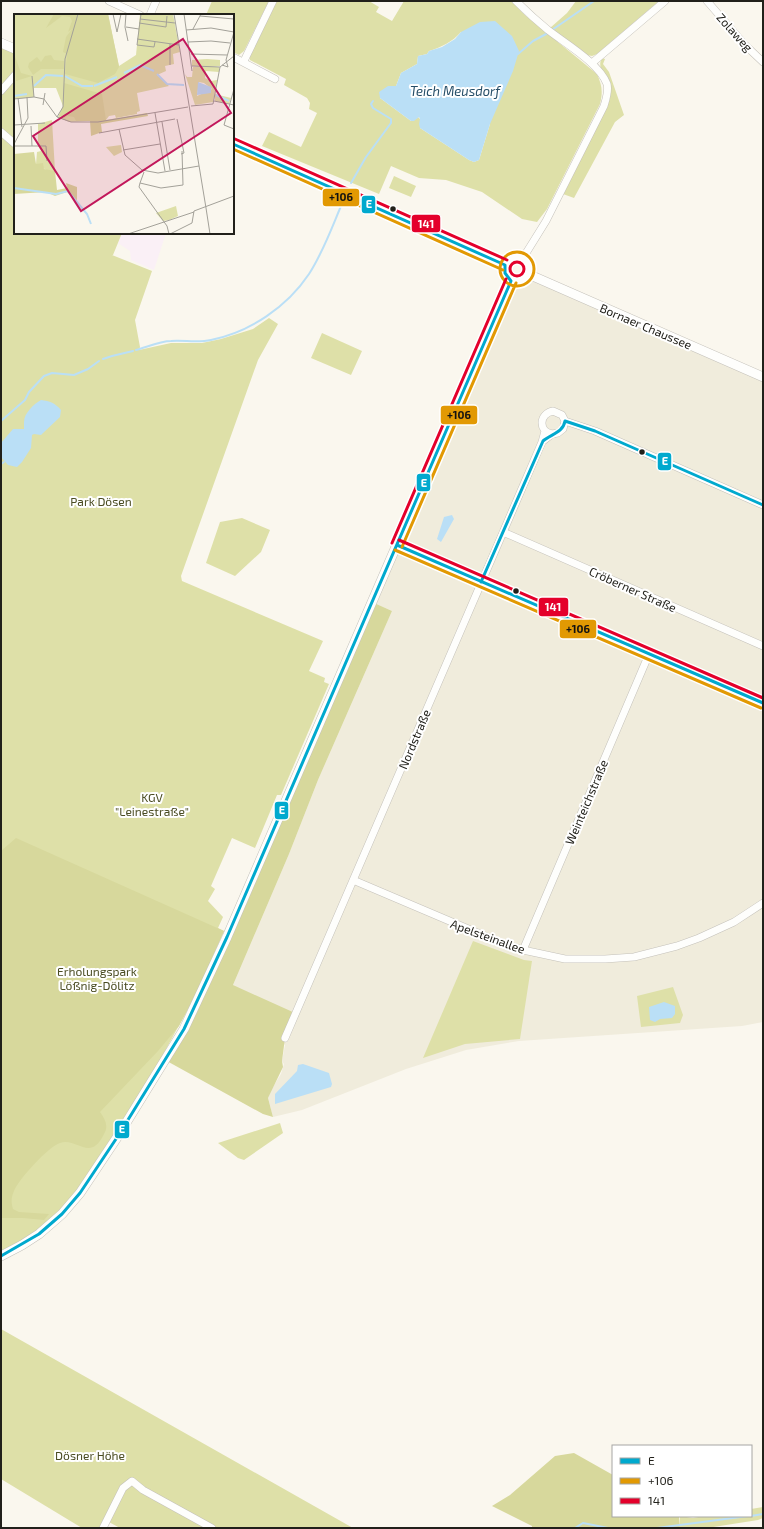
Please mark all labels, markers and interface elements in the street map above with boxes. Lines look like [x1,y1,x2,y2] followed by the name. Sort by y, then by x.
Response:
[714,10,756,54] street label: Zolaweg
[14,14,234,234] inset map
[410,83,501,99] water label: Teich Meusdorf
[322,188,360,207] line badge: +106
[329,190,354,203] text: +106
[361,195,376,214] line badge: E
[366,197,372,210] text: E
[388,204,398,214] unlabelled marker
[411,214,441,233] line badge: 141
[418,217,434,230] text: 141
[598,300,694,352] street label: Bornaer Chaussee
[440,405,478,425] line badge: +106
[447,408,472,421] text: +106
[637,447,647,457] unlabelled marker
[657,452,672,471] line badge: E
[662,454,668,467] text: E
[416,473,431,492] line badge: E
[421,476,427,489] text: E
[70,494,132,508] park label: Park Dösen
[587,563,679,615] street label: Cröberner Straße
[511,586,521,596] unlabelled marker
[538,597,569,617] line badge: 141
[545,600,561,613] text: 141
[559,619,597,639] line badge: +106
[566,622,591,635] text: +106
[395,707,433,771] street label: Nordstraße
[562,757,610,847] street label: Weinteichstraße
[115,790,189,818] park label: KGV "Leinestraße"
[274,801,289,820] line badge: E
[279,803,285,816] text: E
[449,916,527,956] street label: Apelsteinallee
[57,964,137,992] park label: Erholungspark Lößnig-Dölitz
[114,1120,130,1139] line badge: E
[119,1122,125,1135] text: E
[612,1445,752,1517] legend
[55,1448,125,1462] park label: Dösner Höhe
[648,1453,655,1467] text: E
[648,1473,674,1487] text: +106
[648,1493,665,1507] text: 141

